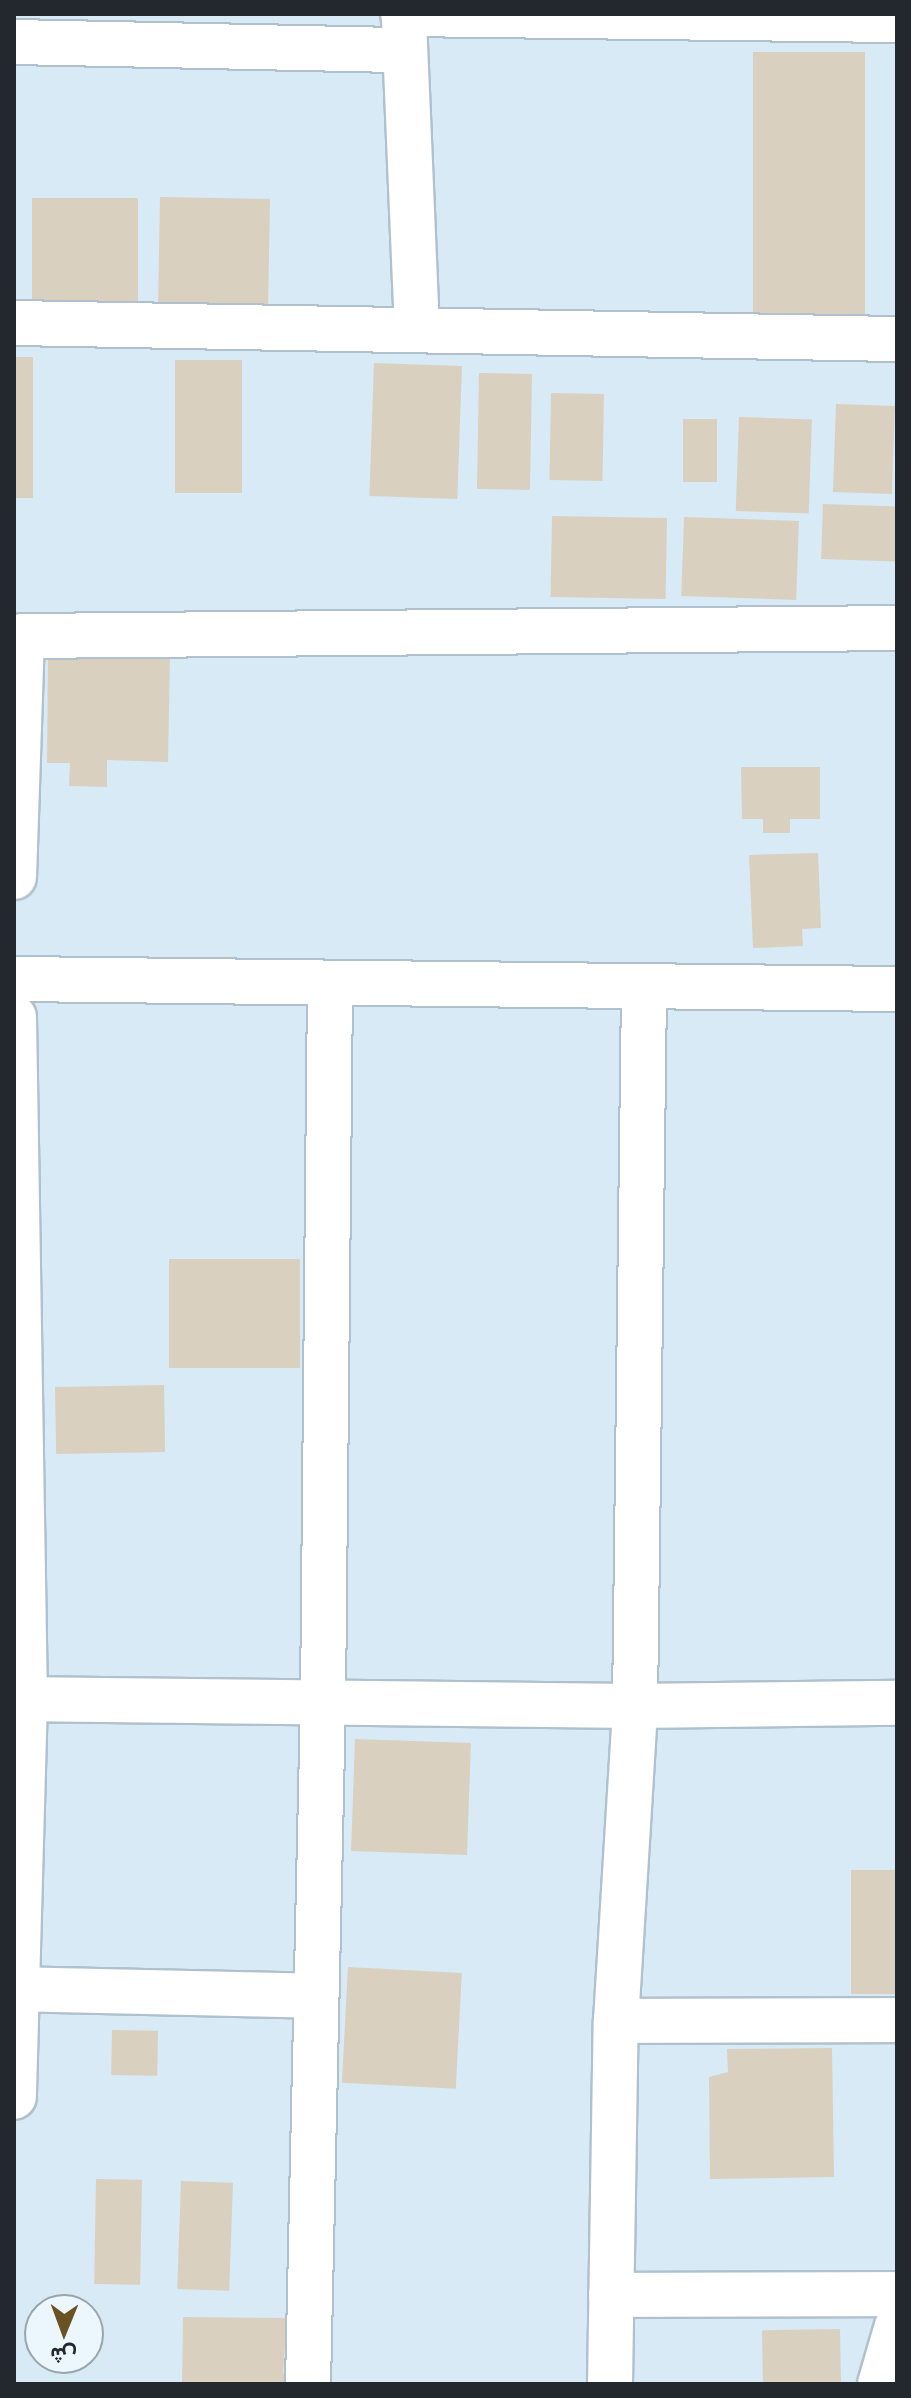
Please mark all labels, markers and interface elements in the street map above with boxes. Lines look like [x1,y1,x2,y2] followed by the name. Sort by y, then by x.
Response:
[24,2294,104,2374] north arrow
[50,2344,77,2369] text: ش

